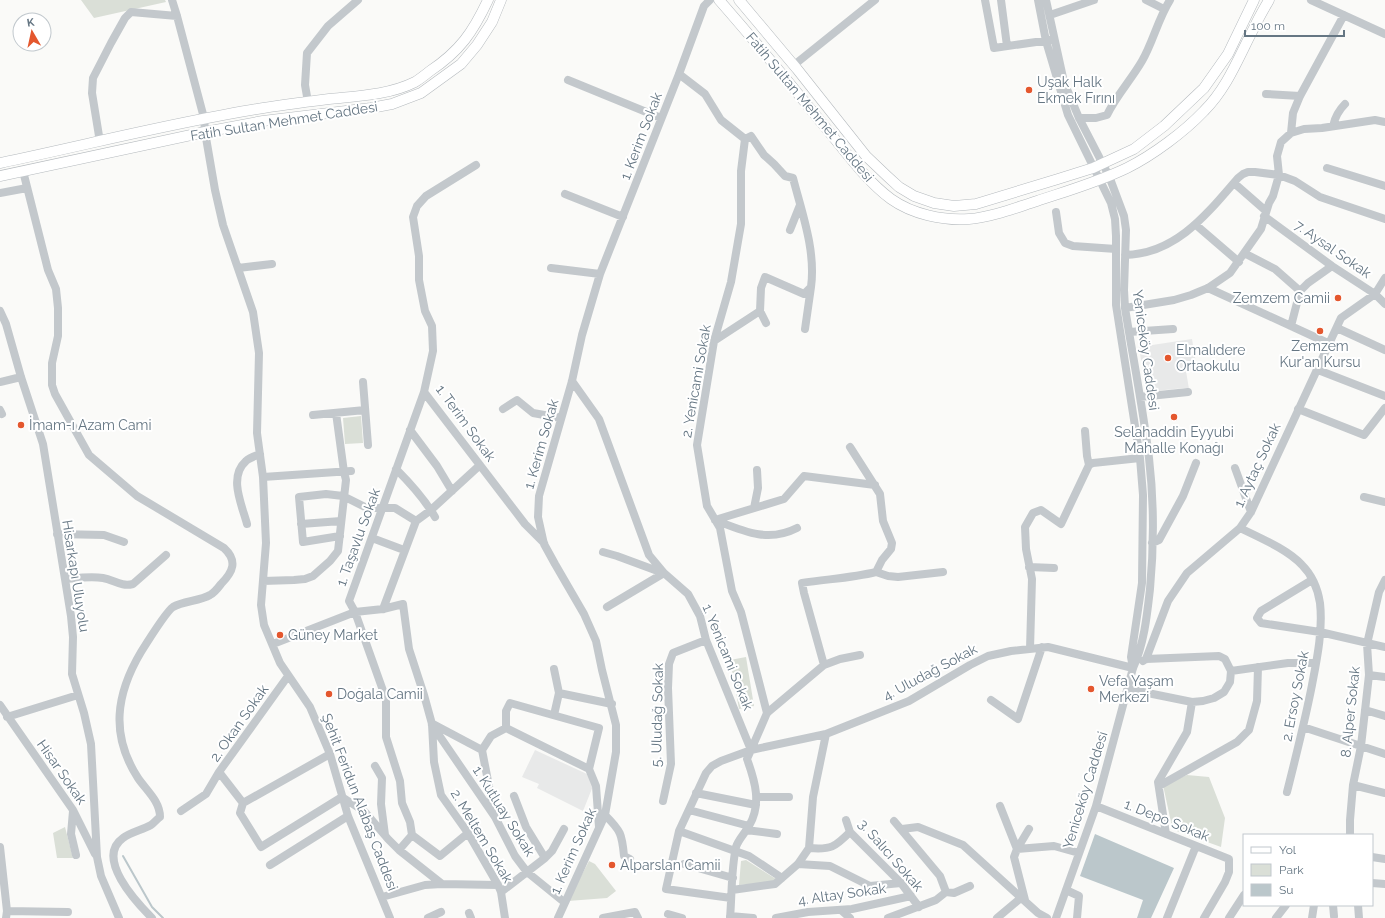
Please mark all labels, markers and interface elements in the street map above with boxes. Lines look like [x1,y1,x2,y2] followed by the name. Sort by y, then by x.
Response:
[12,12,52,52] north arrow
[1245,12,1344,38] scale bar
[26,16,36,30] text: K
[1251,19,1285,33] text: 100 m
[743,29,877,185] street label: Fatih Sultan Mehmet Caddesi
[1037,74,1115,106] place label: Uşak Halk Ekmek Fırını
[1024,85,1034,95] marker: Uşak Halk Ekmek Fırını
[617,89,665,182] street label: 1. Kerim Sokak
[189,98,379,144] street label: Fatih Sultan Mehmet Caddesi
[1292,217,1375,282] street label: 7. Aysal Sokak
[1130,289,1162,411] street label: Yeniceköy Caddesi
[1233,290,1330,306] place label: Zemzem Camii
[1333,293,1343,303] marker: Zemzem Camii
[678,323,714,439] street label: 2. Yenicami Sokak
[1315,326,1325,336] marker: Zemzem Kur'an Kursu
[1279,338,1361,370] place label: Zemzem Kur'an Kursu
[1176,342,1246,374] place label: Elmalıdere Ortaokulu
[1163,353,1173,363] marker: Elmalıdere Ortaokulu
[433,382,499,465] street label: 1. Terim Sokak
[521,397,562,491] street label: 1. Kerim Sokak
[1169,412,1179,422] marker: Selahaddin Eyyubi Mahalle Konağı
[29,415,152,433] place label: İmam-ı Azam Cami
[16,420,26,430] marker: İmam-ı Azam Cami
[1230,420,1284,510] street label: 1. Aytaç Sokak
[1114,424,1234,456] place label: Selahaddin Eyyubi Mahalle Konağı
[333,485,383,588] street label: 1. Taşavlu Sokak
[59,519,93,633] street label: Hisarkapı Uluyolu
[699,602,757,713] street label: 1. Yenicami Sokak
[288,627,378,643] place label: Güney Market
[275,630,285,640] marker: Güney Market
[880,640,980,704] street label: 4. Uludağ Sokak
[1278,649,1312,743] street label: 2. Ersoy Sokak
[648,662,666,767] street label: 5. Uludağ Sokak
[1337,665,1363,758] street label: 8. Alper Sokak
[1099,673,1174,705] place label: Vefa Yaşam Merkezi
[207,681,272,764] street label: 2. Okan Sokak
[1086,684,1096,694] marker: Vefa Yaşam Merkezi
[337,686,423,702] place label: Doğala Camii
[324,689,334,699] marker: Doğala Camii
[319,711,401,893] street label: Şehit Feridun Alabaş Caddesi
[1060,729,1110,851] street label: Yeniceköy Caddesi
[34,737,90,808] street label: Hisar Sokak
[470,763,539,860] street label: 1. Kutluay Sokak
[448,786,517,886] street label: 2. Meltem Sokak
[1122,796,1212,845] street label: 1. Depo Sokak
[547,805,599,897] street label: 1. Kerim Sokak
[855,816,927,895] street label: 3. Salıcı Sokak
[1243,834,1373,906] legend
[1279,843,1297,857] text: Yol
[620,857,721,873] place label: Alparslan Camii
[607,860,617,870] marker: Alparslan Camii
[1279,863,1304,877] text: Park
[797,880,888,908] street label: 4. Altay Sokak
[1279,883,1293,897] text: Su

